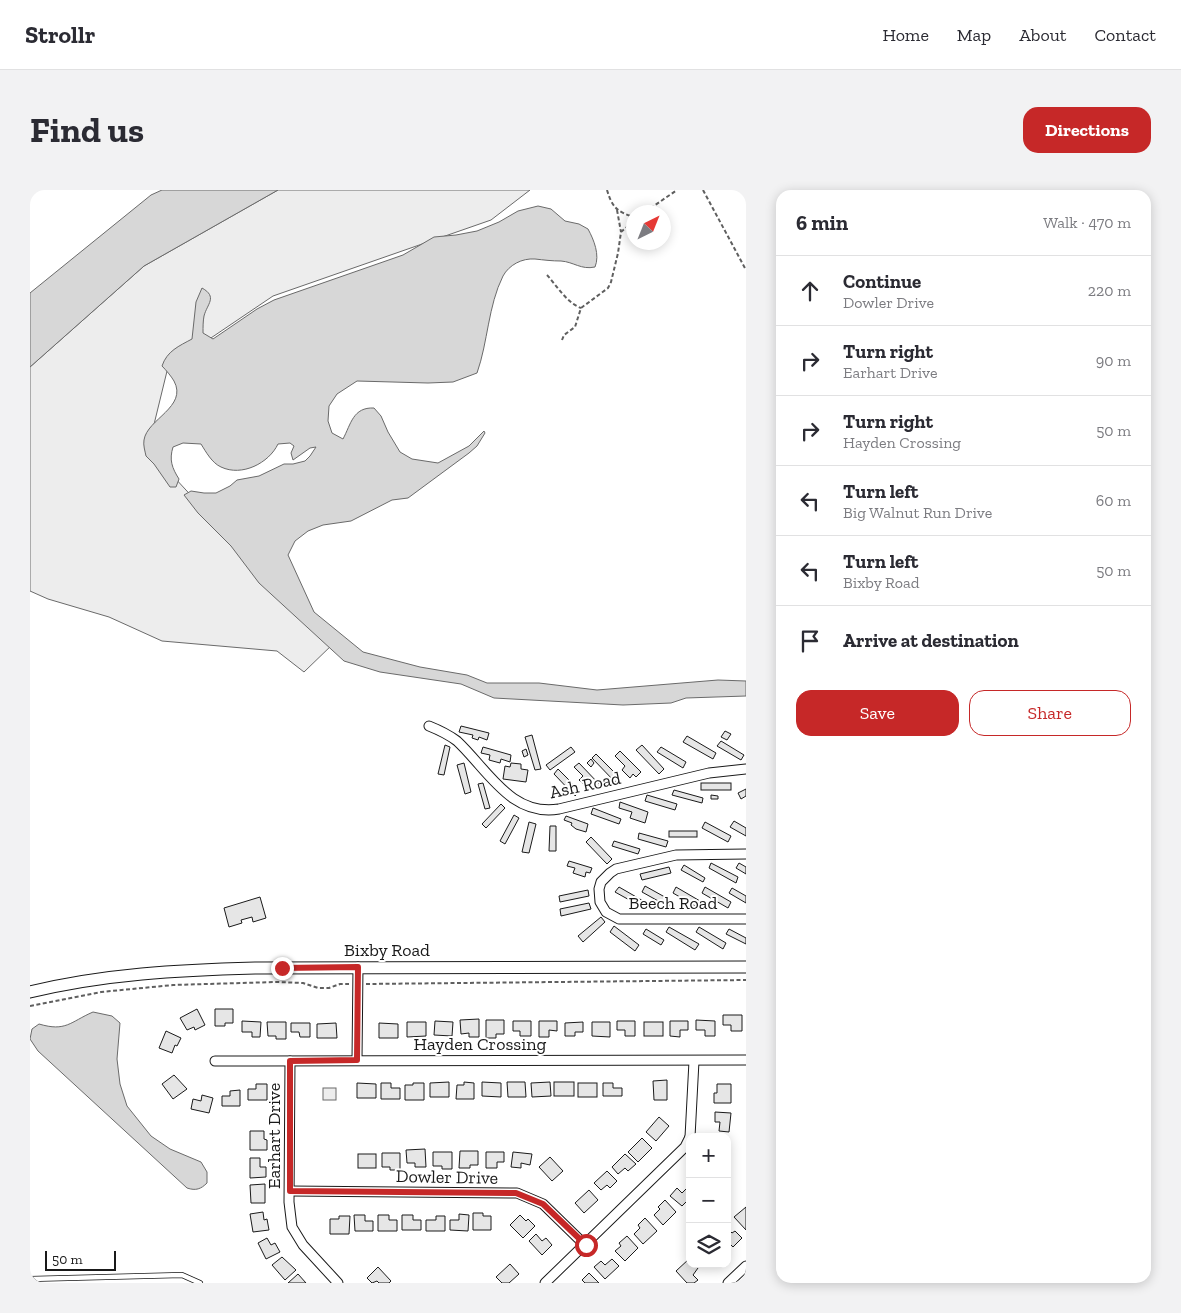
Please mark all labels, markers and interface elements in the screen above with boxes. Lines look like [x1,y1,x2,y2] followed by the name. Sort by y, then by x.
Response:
[25,20,95,49] text: Strollr
[882,24,929,46] text: Home
[957,24,991,46] text: Map
[1019,24,1066,46] text: About
[1094,24,1156,46] text: Contact
[1023,107,1151,153] button: Directions
[30,109,144,151] text: Find us
[626,205,671,250] north arrow
[796,210,848,235] text: 6 min
[1043,213,1131,232] text: Walk · 470 m
[843,270,921,293] text: Continue
[796,277,824,305] icon: ahead
[1088,281,1131,300] text: 220 m
[843,293,934,312] text: Dowler Drive
[843,340,933,363] text: Turn right
[796,347,824,375] icon: right
[1096,351,1131,370] text: 90 m
[843,363,937,382] text: Earhart Drive
[843,410,933,433] text: Turn right
[796,417,824,445] icon: right
[1096,421,1131,440] text: 50 m
[843,433,961,452] text: Hayden Crossing
[843,480,918,503] text: Turn left
[796,487,824,515] icon: left
[1096,491,1131,510] text: 60 m
[843,503,992,522] text: Big Walnut Run Drive
[843,550,918,573] text: Turn left
[796,557,824,585] icon: left
[1096,561,1131,580] text: 50 m
[843,573,919,592] text: Bixby Road
[796,627,824,655] icon: arrive
[843,629,1019,652] text: Arrive at destination
[796,690,959,736] button: Save
[969,690,1131,736] button: Share
[547,767,623,803] street label: Ash Road
[629,892,718,914] street label: Beech Road
[344,939,430,961] street label: Bixby Road
[271,957,294,980] route end
[414,1033,547,1055] street label: Hayden Crossing
[263,1083,285,1189] street label: Earhart Drive
[686,1133,731,1268] map controls
[686,1133,731,1178] button: +
[396,1165,498,1189] street label: Dowler Drive
[686,1178,731,1223] button: −
[686,1223,731,1268] button: layers
[575,1234,598,1257] route start
[45,1248,116,1271] scale bar
[52,1251,83,1268] text: 50 m

